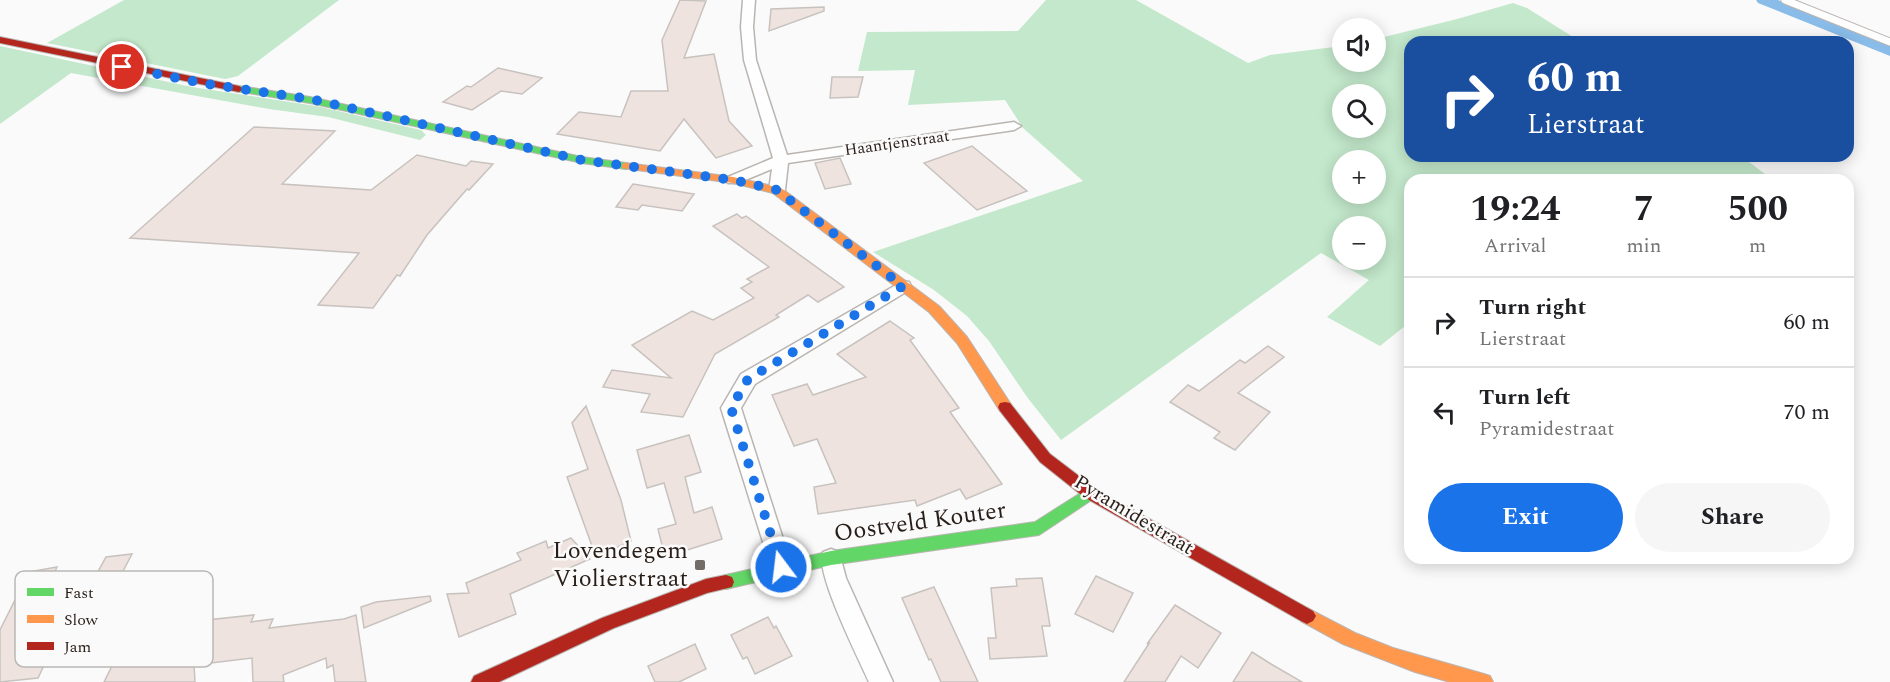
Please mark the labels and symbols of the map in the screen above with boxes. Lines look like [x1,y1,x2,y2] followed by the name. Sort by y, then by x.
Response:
[96,41,147,92] pin
[843,124,952,162] street label: Haantjenstraat
[1068,467,1200,563] street label: Pyramidestraat
[832,492,1008,552] street label: Oostveld Kouter
[553,533,688,597] place label: Lovendegem Violierstraat
[749,535,813,599] position arrow
[693,558,707,572] marker: Lovendegem Violierstraat
[15,571,213,667] legend
[64,581,94,605] text: Fast
[64,608,99,632] text: Slow
[64,635,92,659] text: Jam

